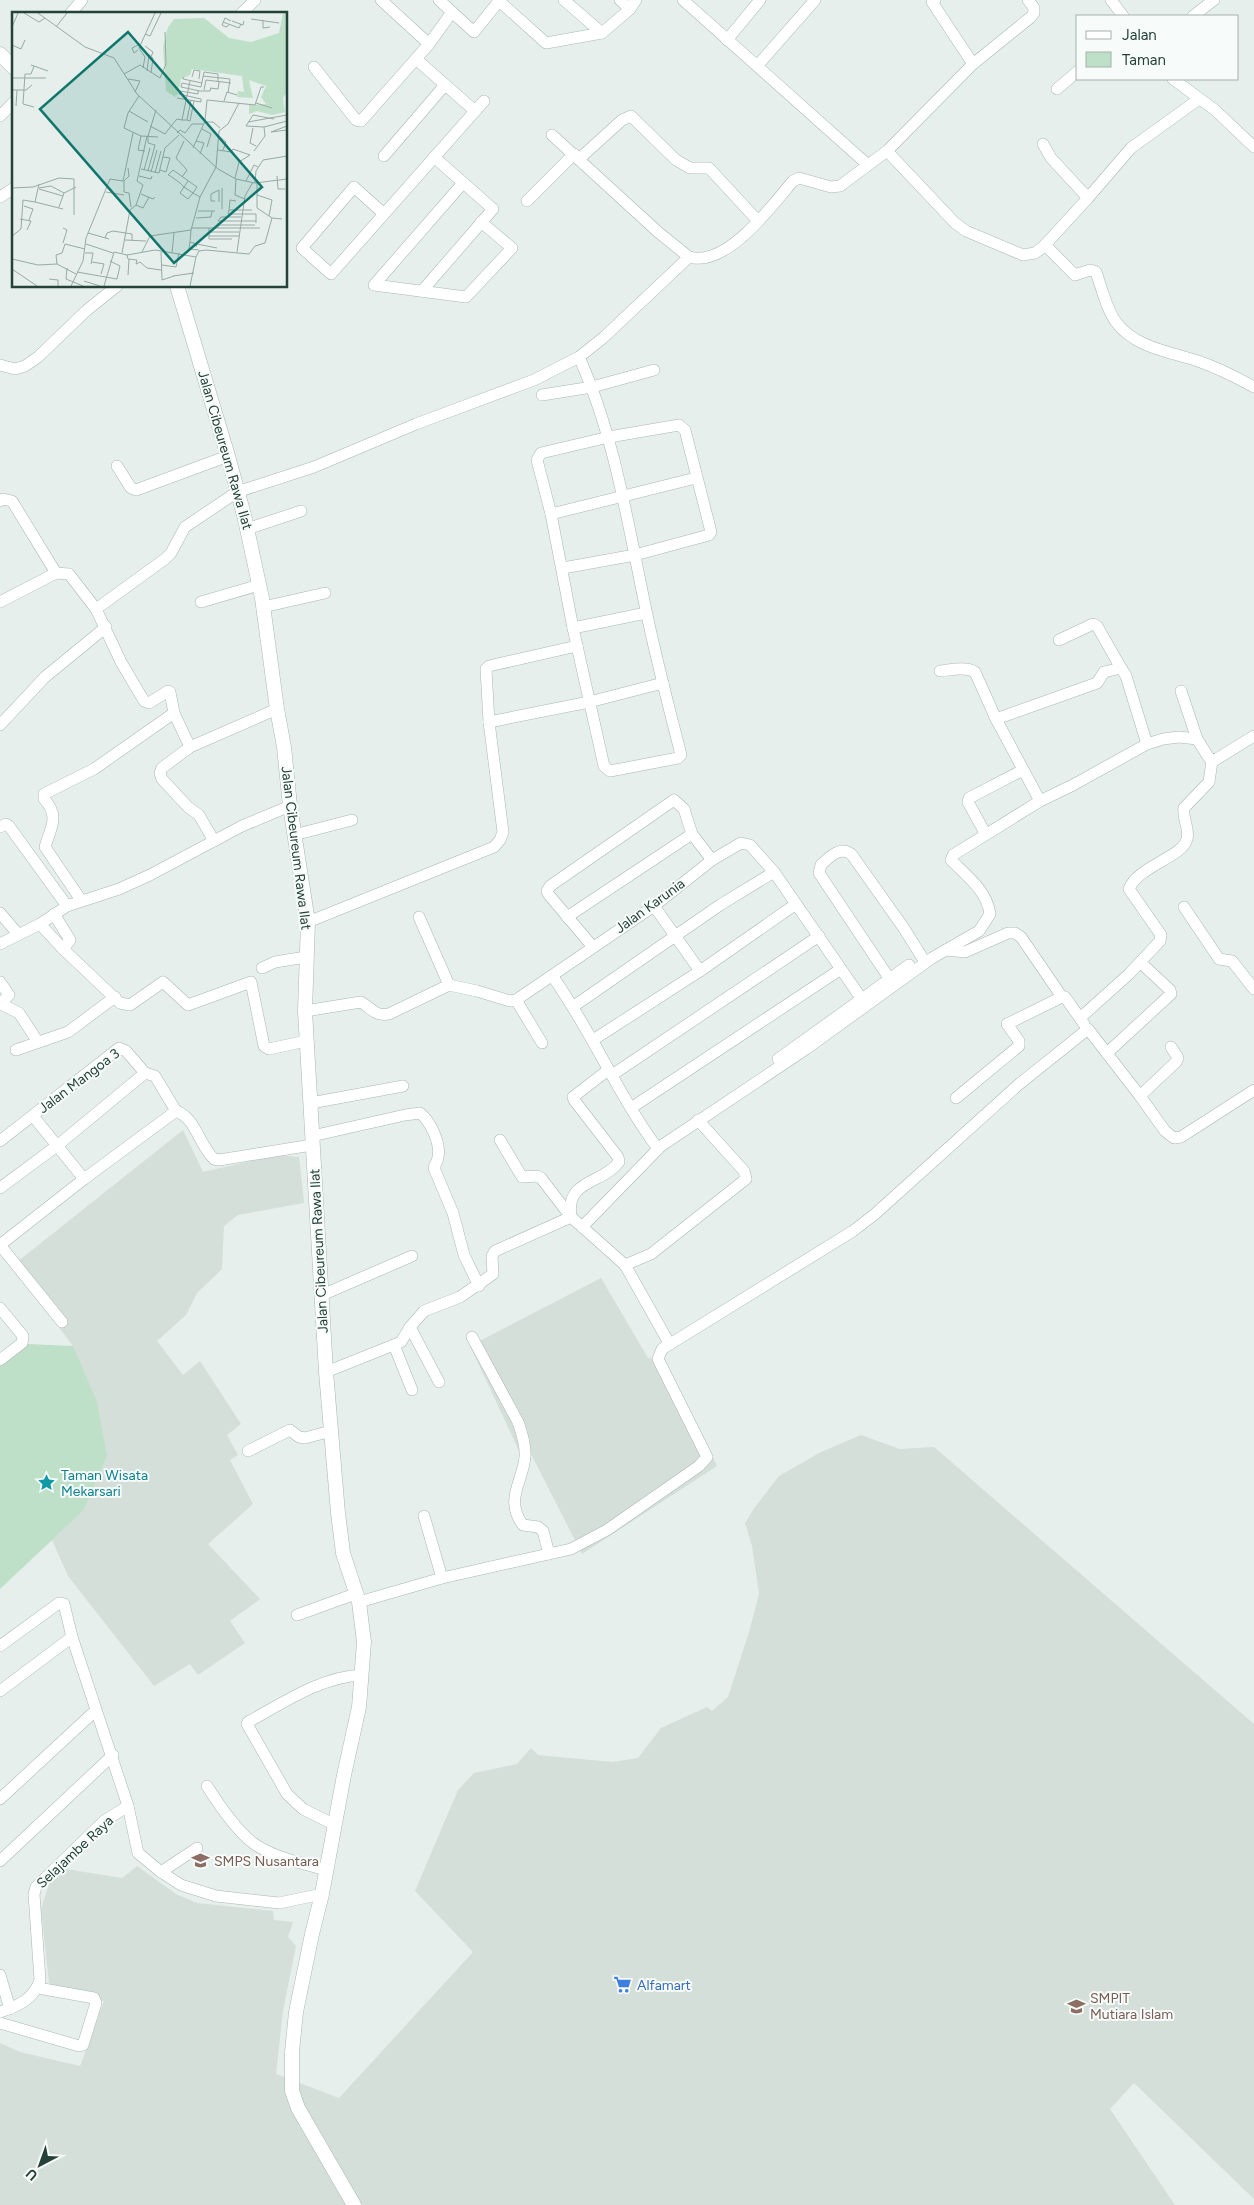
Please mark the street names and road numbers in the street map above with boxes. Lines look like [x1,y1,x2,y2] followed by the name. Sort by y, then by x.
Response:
[194,368,256,532] street label: Jalan Cibeureum Rawa Ilat
[278,765,314,931] street label: Jalan Cibeureum Rawa Ilat
[612,875,688,937] street label: Jalan Karunia
[35,1045,123,1117] street label: Jalan Mangoa 3
[306,1168,332,1334] street label: Jalan Cibeureum Rawa Ilat
[33,1812,117,1892] street label: Selajambe Raya

